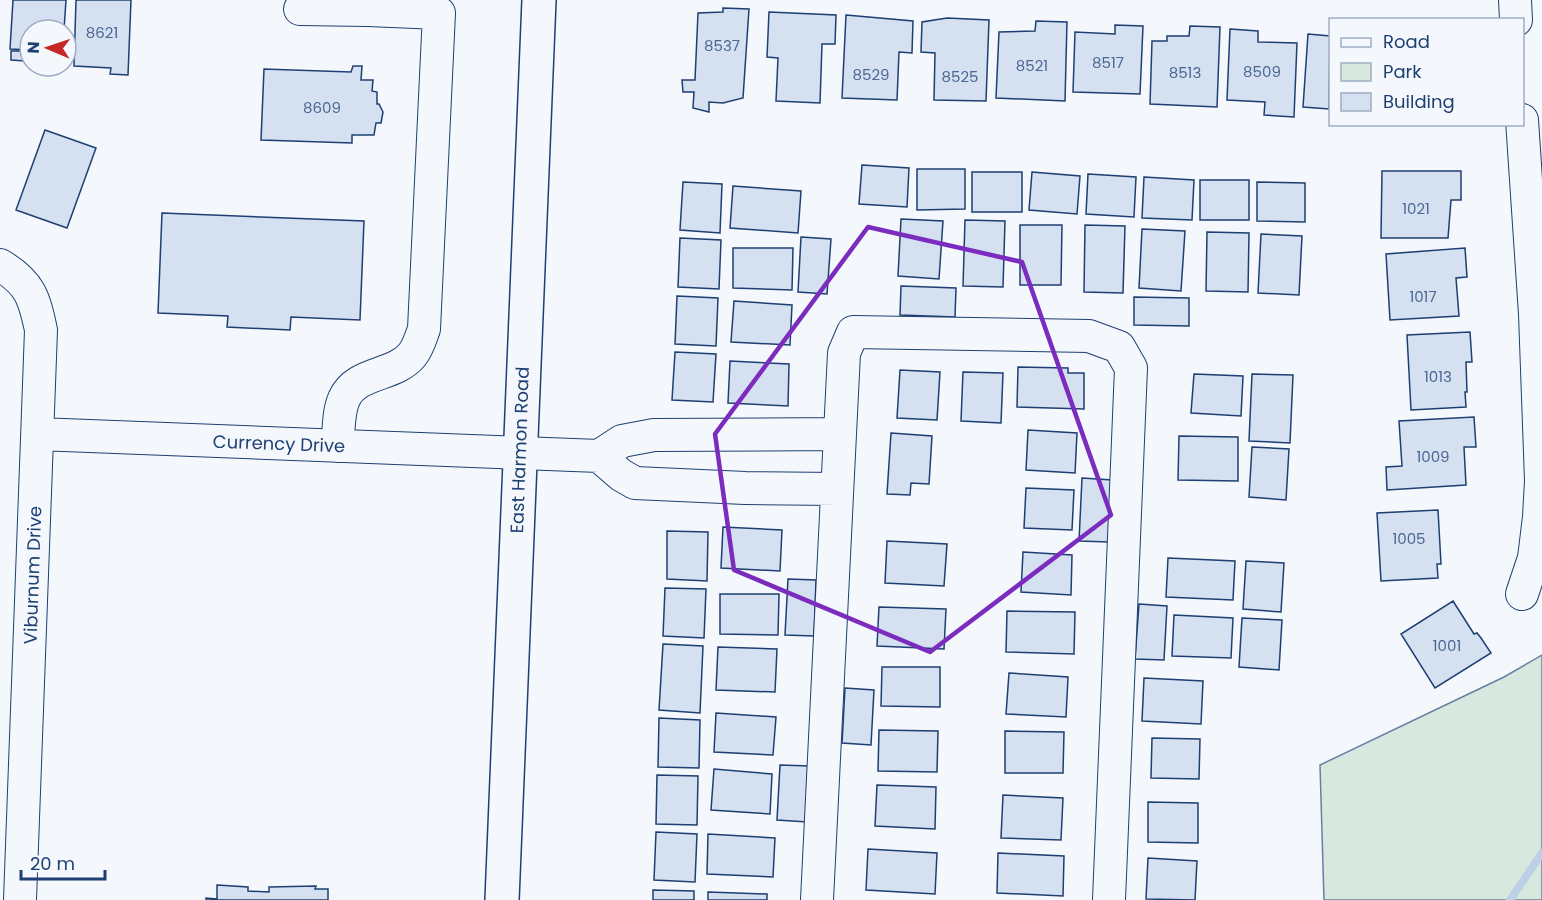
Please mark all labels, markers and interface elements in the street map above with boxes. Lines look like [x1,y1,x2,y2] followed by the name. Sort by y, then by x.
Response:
[18,18,78,78] north arrow
[1329,18,1524,126] legend
[86,22,118,43] house number: 8621
[1383,29,1430,54] text: Road
[704,35,740,56] house number: 8537
[22,41,45,54] text: N
[1092,52,1124,73] house number: 8517
[1016,55,1048,76] house number: 8521
[1383,59,1422,84] text: Park
[1243,61,1281,82] house number: 8509
[1169,62,1201,83] house number: 8513
[853,64,889,85] house number: 8529
[942,66,978,87] house number: 8525
[1383,89,1455,114] text: Building
[303,97,341,118] house number: 8609
[1402,198,1430,219] house number: 1021
[1409,286,1437,307] house number: 1017
[504,366,535,534] street label: East Harmon Road
[1424,366,1452,387] house number: 1013
[212,429,346,458] street label: Currency Drive
[1416,446,1450,467] house number: 1009
[18,505,47,645] street label: Viburnum Drive
[1392,528,1426,549] house number: 1005
[1433,635,1461,656] house number: 1001
[21,843,105,881] scale bar
[30,851,75,876] text: 20 m

